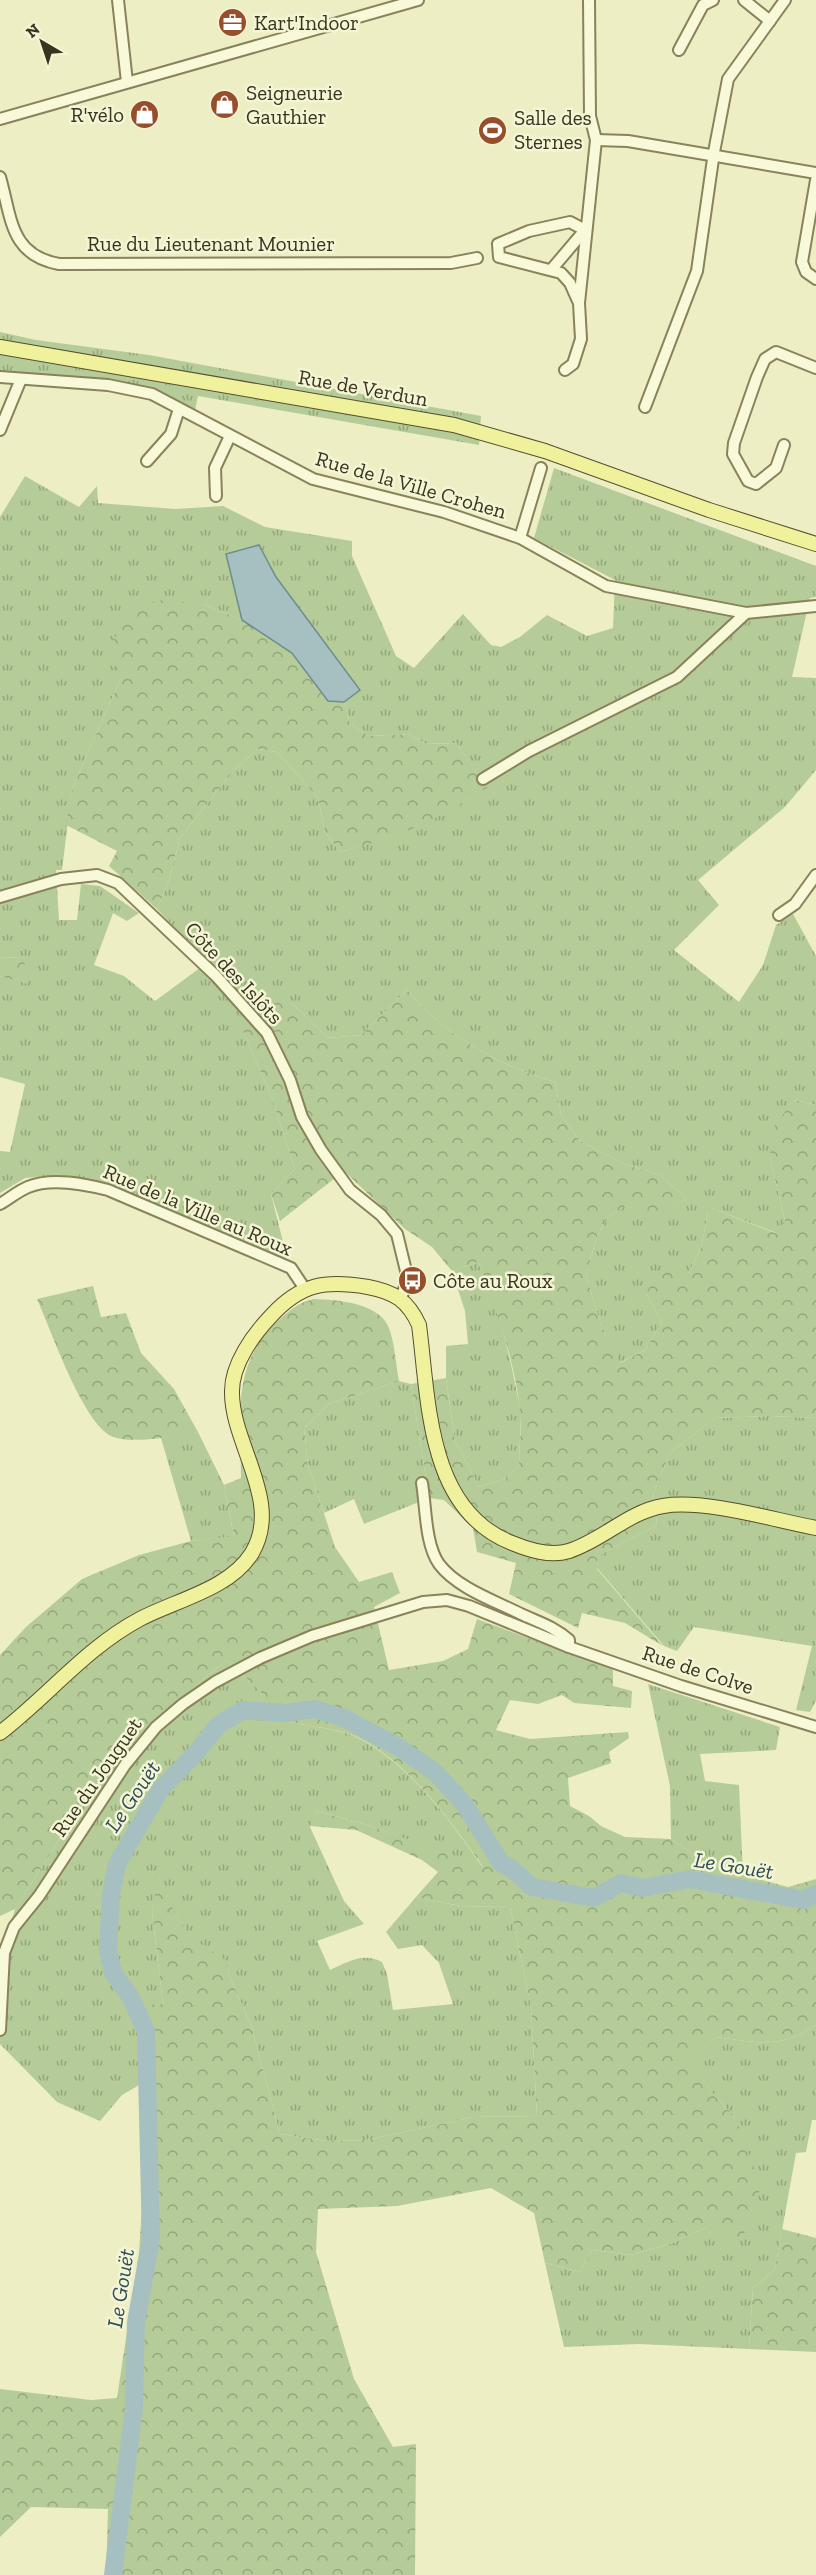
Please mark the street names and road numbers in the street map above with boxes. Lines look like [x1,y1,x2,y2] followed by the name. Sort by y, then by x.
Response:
[87,231,335,256] street label: Rue du Lieutenant Mounier
[296,364,430,411] street label: Rue de Verdun
[313,445,509,524] street label: Rue de la Ville Crohen
[180,916,288,1029] street label: Côte des Islôts
[100,1158,297,1261] street label: Rue de la Ville au Roux
[639,1640,757,1699] street label: Rue de Colve
[46,1712,147,1841] street label: Rue du Jouguet

